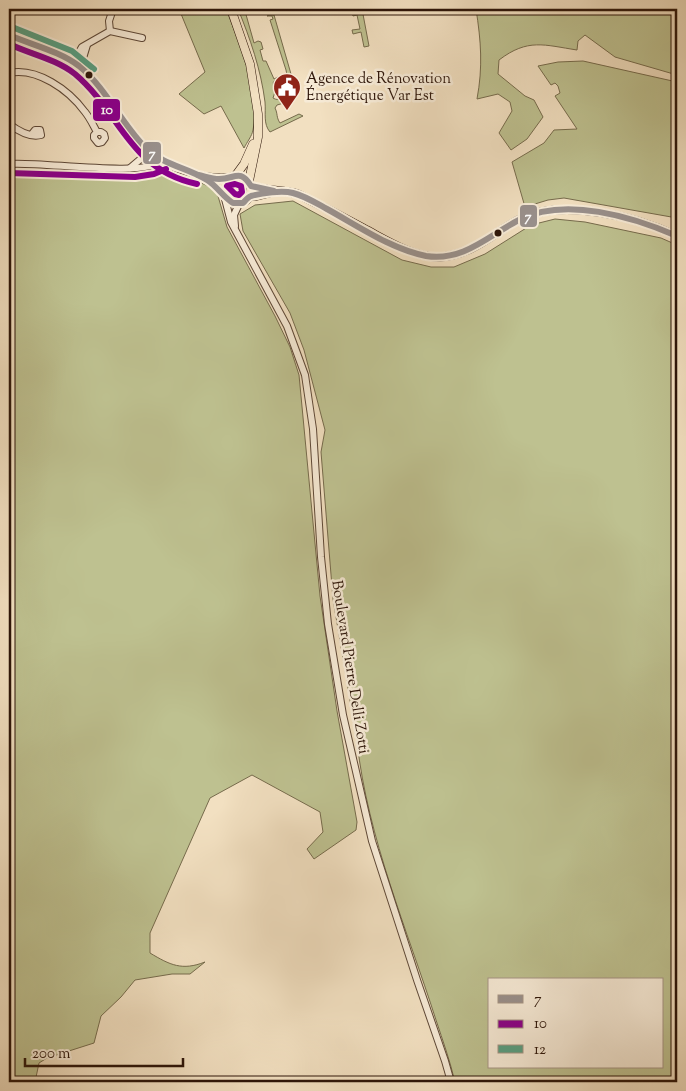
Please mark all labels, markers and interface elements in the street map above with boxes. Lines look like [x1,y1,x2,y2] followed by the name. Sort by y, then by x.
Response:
[306,69,451,107] place label: Agence de Rénovation Énergétique Var Est
[84,70,94,80] unlabelled marker
[272,72,302,111] public building icon: Agence de Rénovation Énergétique Var Est
[92,98,121,122] line badge: 10
[101,101,114,121] text: 10
[142,141,162,165] line badge: 7
[148,145,156,165] text: 7
[519,204,538,228] line badge: 7
[524,208,532,228] text: 7
[493,228,503,238] unlabelled marker
[325,579,374,756] street label: Boulevard Pierre Delli Zotti
[488,978,664,1068] legend
[534,990,542,1011] text: 7
[534,1014,547,1035] text: 10
[25,1036,182,1068] scale bar
[534,1040,546,1061] text: 12
[32,1044,71,1065] text: 200 m

